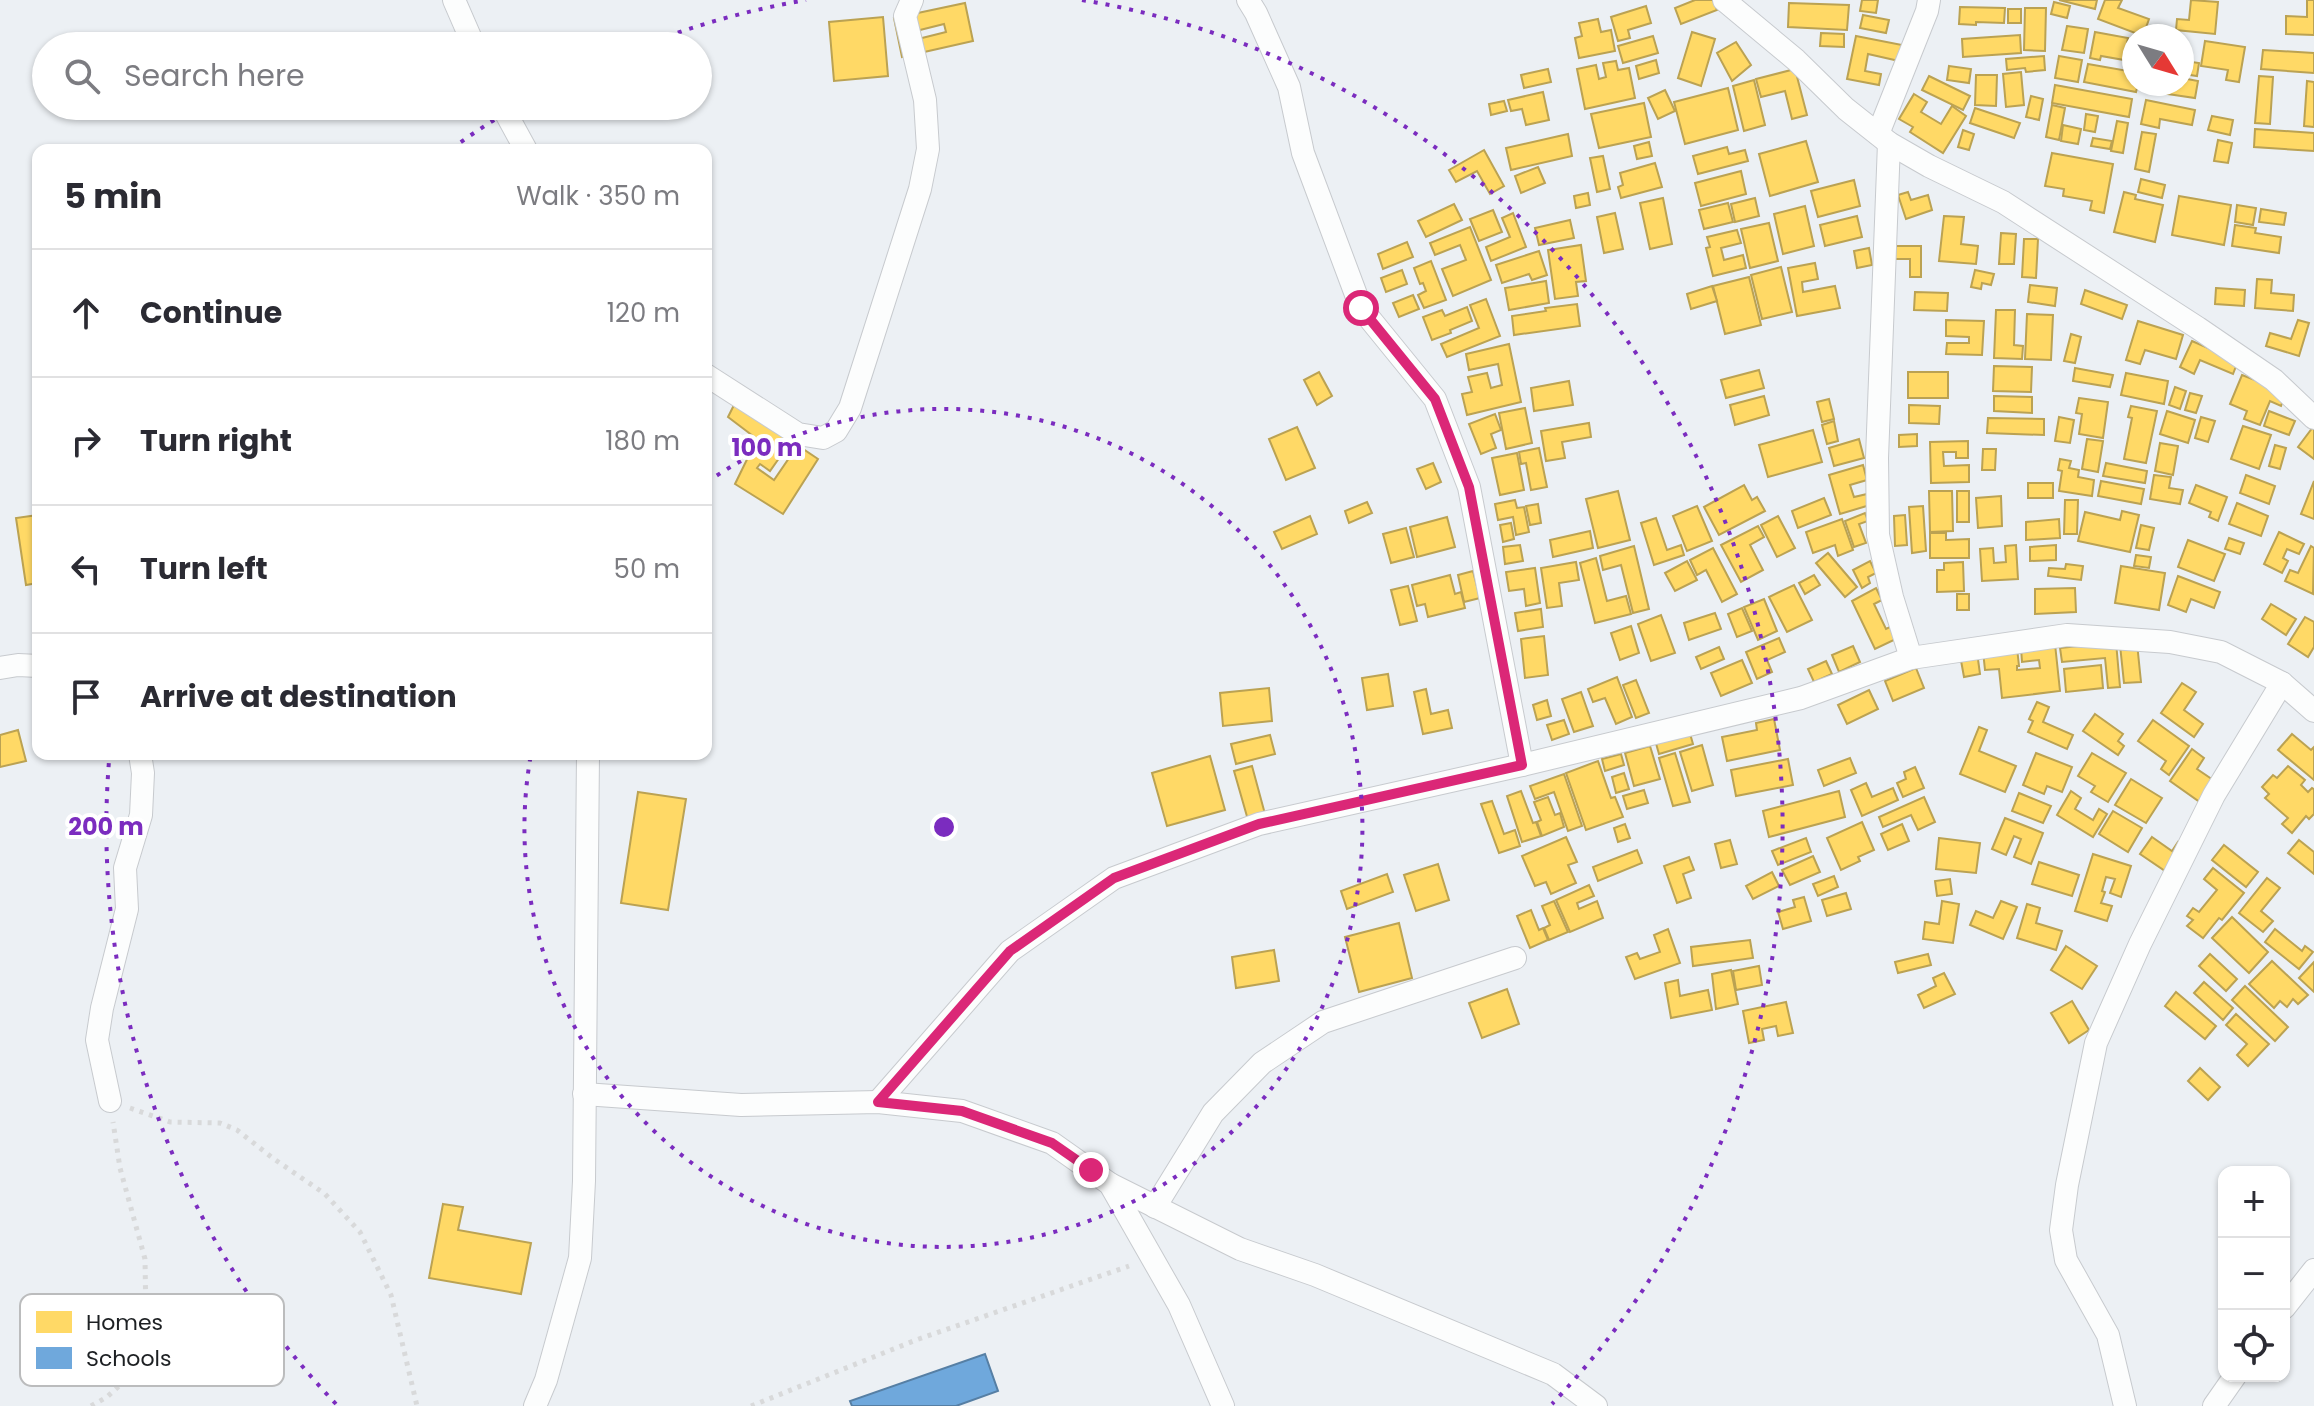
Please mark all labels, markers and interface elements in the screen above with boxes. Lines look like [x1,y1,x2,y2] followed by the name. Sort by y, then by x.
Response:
[2122,24,2194,96] north arrow
[32,32,712,120] search box
[60,54,104,98] icon: search
[124,54,305,97] text: Search here
[64,172,162,220] text: 5 min
[516,178,680,214] text: Walk · 350 m
[1343,290,1379,326] route start
[64,291,108,335] icon: ahead
[140,291,282,334] text: Continue
[607,295,680,331] text: 120 m
[64,419,108,463] icon: right
[140,419,292,462] text: Turn right
[605,423,680,459] text: 180 m
[732,431,802,464] text: 100 m
[64,547,108,591] icon: left
[140,547,268,590] text: Turn left
[614,551,680,587] text: 50 m
[64,675,108,719] icon: arrive
[140,675,457,718] text: Arrive at destination
[68,810,144,843] text: 200 m
[930,813,958,841] centre of rings
[1073,1152,1109,1188] route end
[2218,1166,2290,1382] map controls
[2218,1166,2290,1238] button: +
[2218,1238,2290,1310] button: −
[20,1294,284,1386] legend
[86,1307,163,1338] text: Homes
[2218,1310,2290,1382] button: locate
[86,1343,171,1374] text: Schools

